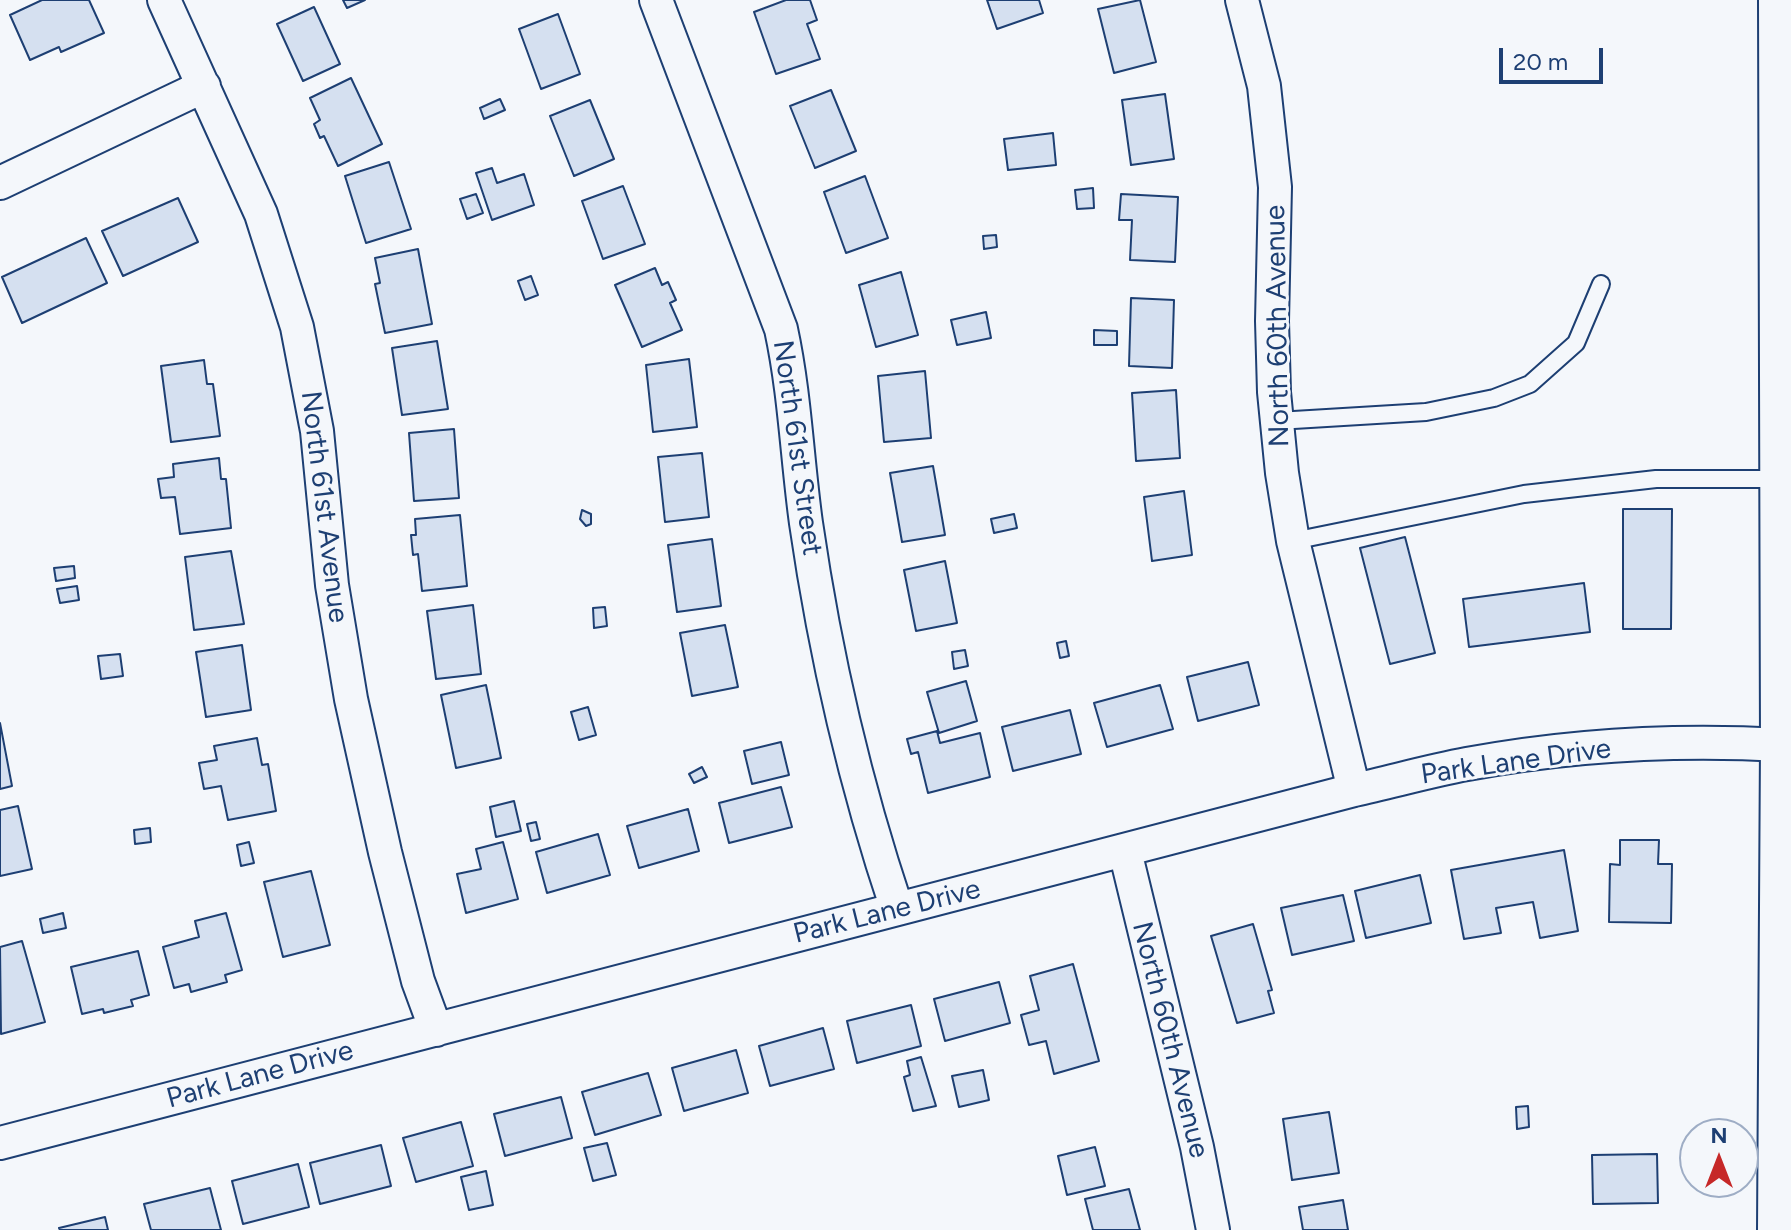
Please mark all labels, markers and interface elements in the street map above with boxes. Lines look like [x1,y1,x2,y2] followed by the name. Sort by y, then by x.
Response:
[1503,32,1607,82] scale bar
[1513,47,1568,76] text: 20 m
[1259,205,1297,447] street label: North 60th Avenue
[765,338,829,558] street label: North 61st Street
[293,389,355,625] street label: North 61st Avenue
[1419,732,1613,792] street label: Park Lane Drive
[790,873,984,951] street label: Park Lane Drive
[1124,918,1216,1162] street label: North 60th Avenue
[163,1034,357,1116] street label: Park Lane Drive
[1679,1118,1759,1198] north arrow
[1710,1122,1728,1149] text: N

